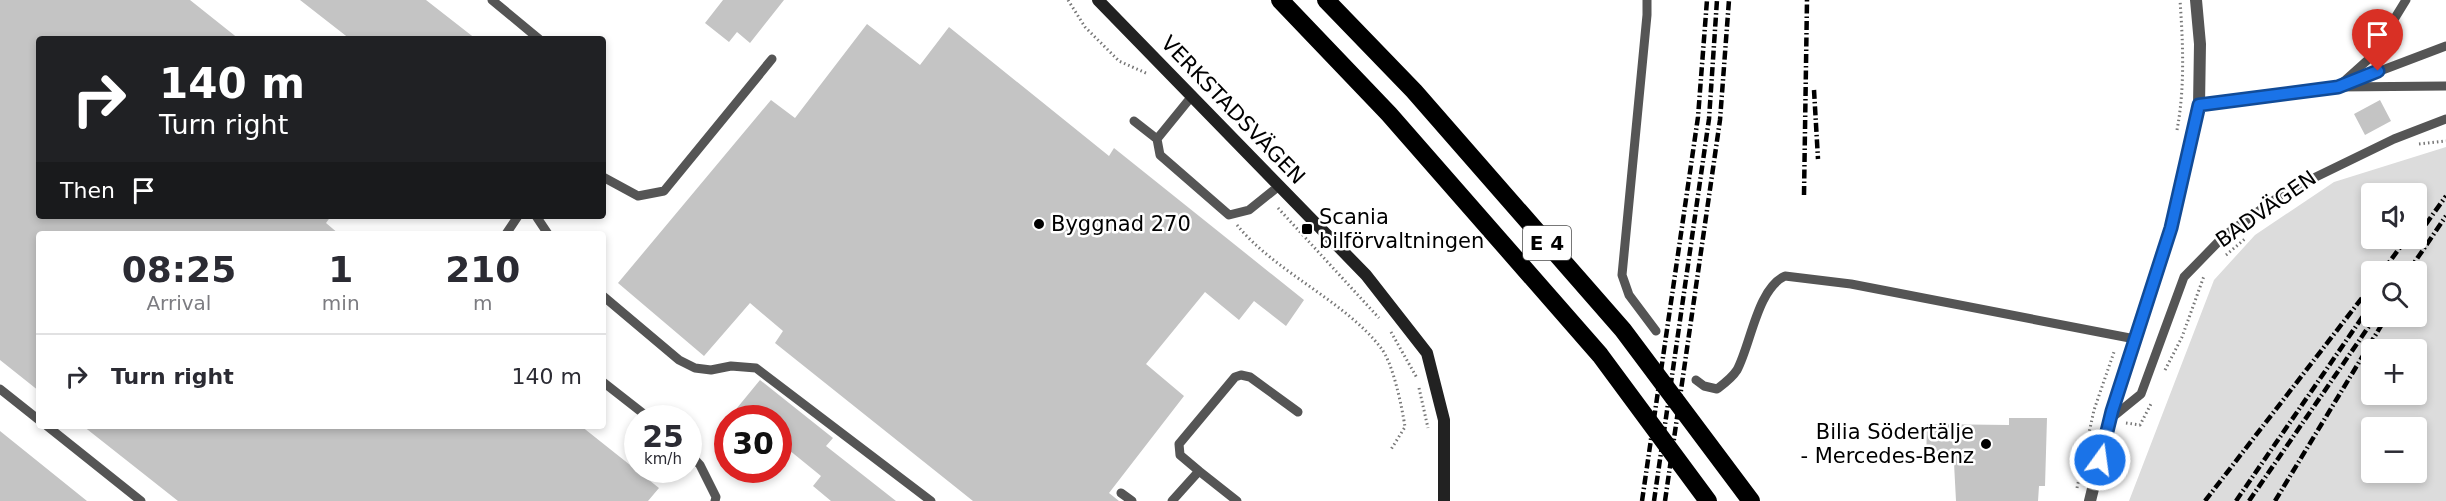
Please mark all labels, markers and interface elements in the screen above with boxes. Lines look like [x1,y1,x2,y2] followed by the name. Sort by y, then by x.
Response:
[2352,9,2403,71] pin
[2361,18,2394,51] icon: arrive
[1156,30,1311,189] street label: VERKSTADSVÄGEN
[159,59,305,108] text: 140 m
[60,60,138,138] icon: right
[159,109,288,140] text: Turn right
[2211,165,2321,252] street label: BADVÄGEN
[127,174,160,207] icon: arrive
[60,178,115,203] text: Then
[2361,183,2427,483] map controls
[2361,183,2427,249] button: sound
[1319,205,1484,253] place label: Scania bilförvaltningen
[1051,212,1191,236] place label: Byggnad 270
[1032,217,1046,231] marker: Byggnad 270
[1300,222,1314,236] marker: Scania bilförvaltningen
[1523,226,1571,260] road number: E 4
[122,249,236,290] text: 08:25
[328,249,353,290] text: 1
[445,249,520,290] text: 210
[2361,261,2427,327] button: search
[146,291,211,315] text: Arrival
[322,291,360,315] text: min
[473,291,493,315] text: m
[2361,339,2427,405] button: +
[60,360,93,393] icon: right
[111,364,234,389] text: Turn right
[512,364,582,389] text: 140 m
[714,405,792,483] speed limit sign: 30
[2361,417,2427,483] button: −
[642,419,684,454] text: 25
[1800,420,1974,468] place label: Bilia Södertälje - Mercedes-Benz
[2068,428,2132,492] position arrow
[1979,437,1993,451] marker: Bilia Södertälje - Mercedes-Benz
[644,450,682,468] text: km/h

